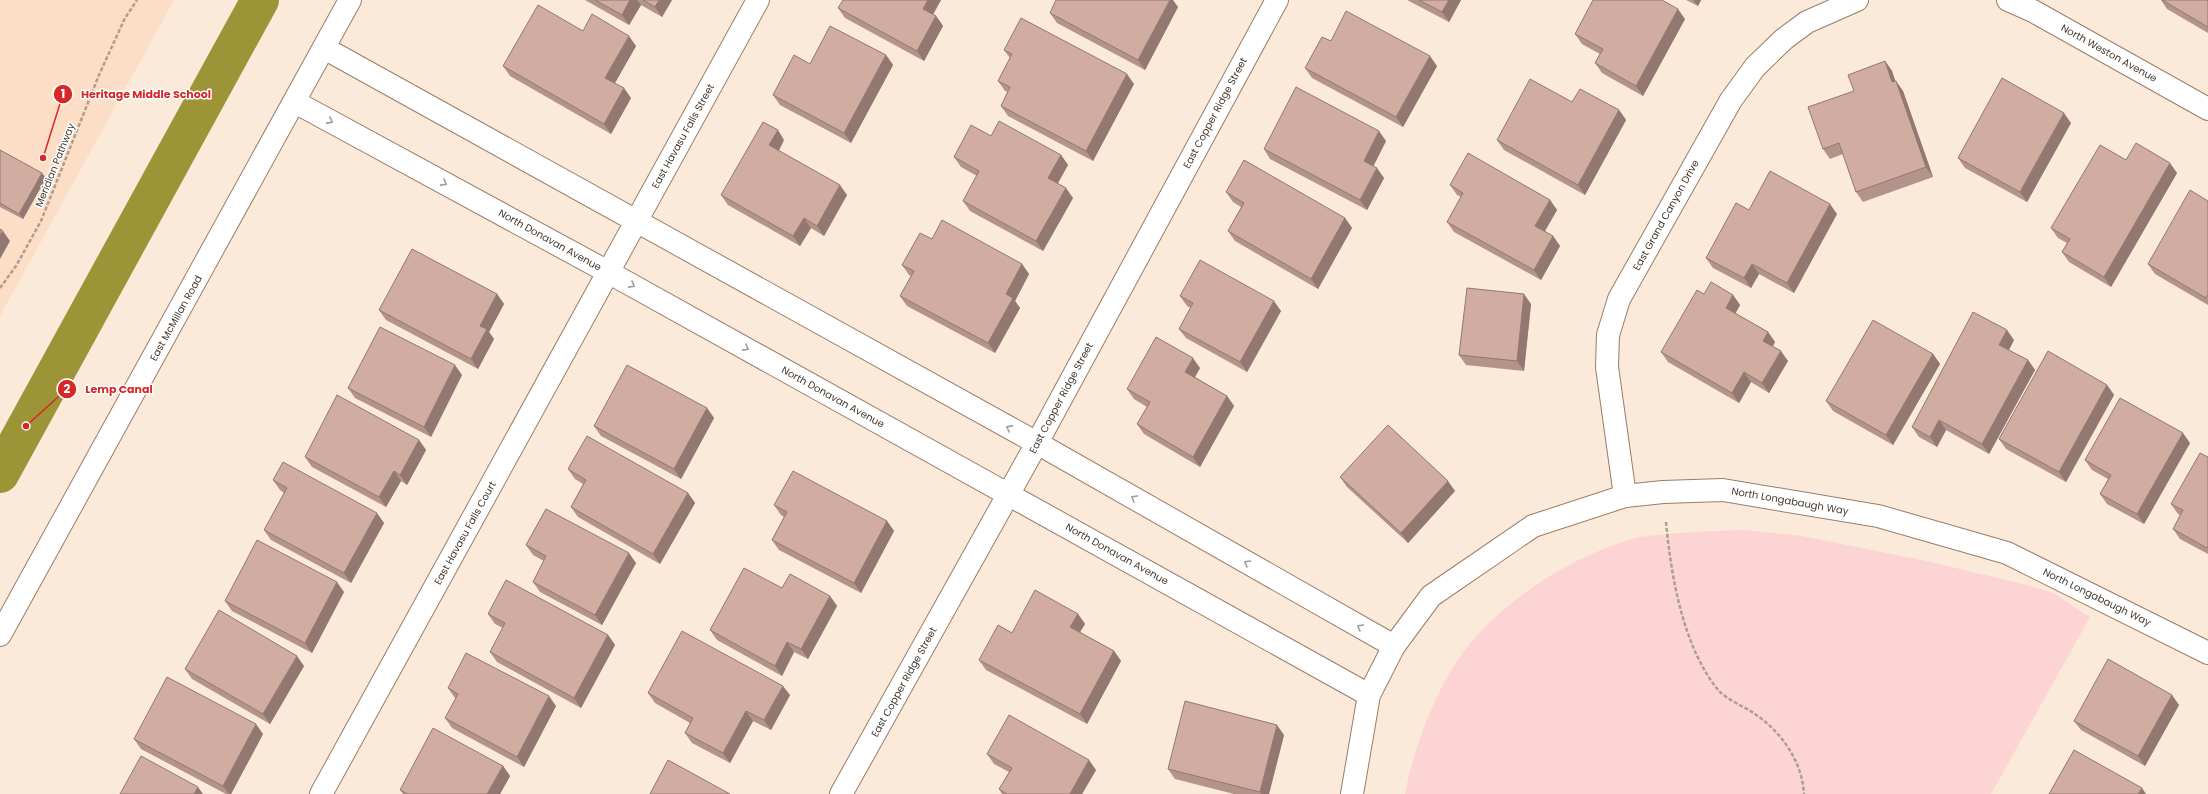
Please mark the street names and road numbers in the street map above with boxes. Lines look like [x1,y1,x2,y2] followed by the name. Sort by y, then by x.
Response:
[2058,20,2160,86] street label: North Weston Avenue
[1179,54,1251,171] street label: East Copper Ridge Street
[648,81,718,191] street label: East Havasu Falls Street
[31,120,79,209] street label: Meridian Pathway
[1629,157,1703,273] street label: East Grand Canyon Drive
[496,205,604,275] street label: North Donavan Avenue
[146,272,206,364] street label: East McMillan Road
[1025,339,1097,456] street label: East Copper Ridge Street
[779,362,887,432] street label: North Donavan Avenue
[430,478,500,587] street label: East Havasu Falls Court
[1730,483,1850,519] street label: North Longabaugh Way
[1063,519,1171,589] street label: North Donavan Avenue
[2040,564,2154,630] street label: North Longabaugh Way
[867,624,941,740] street label: East Copper Ridge Street

